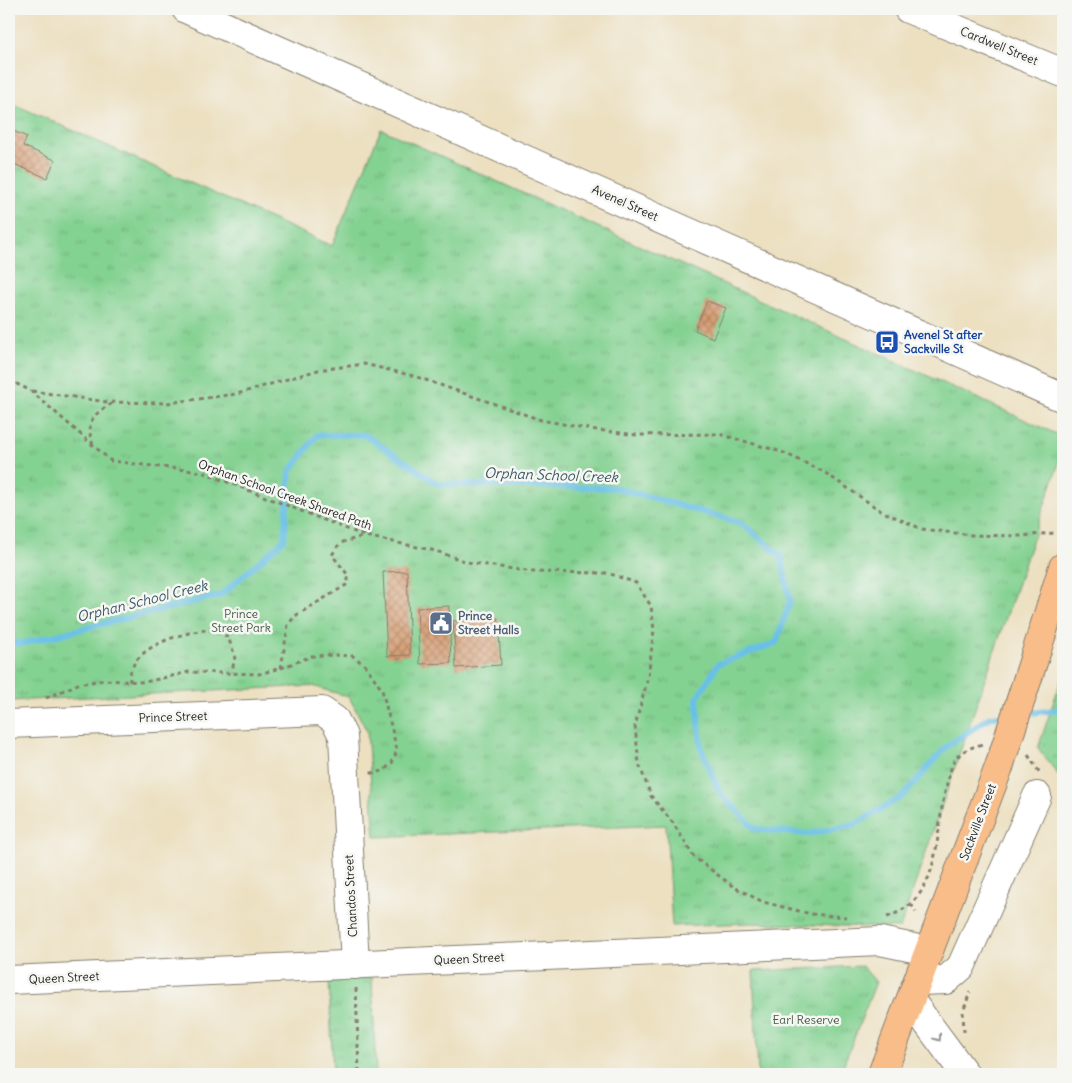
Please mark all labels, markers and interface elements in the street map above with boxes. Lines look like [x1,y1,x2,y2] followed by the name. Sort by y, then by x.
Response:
[958,23,1040,68] street label: Cardwell Street
[590,181,661,224] street label: Avenel Street
[904,327,982,356] place label: Avenel St after Sackville St
[874,329,900,355] bus stop icon: Avenel St after Sackville St
[196,456,374,533] street label: Orphan School Creek Shared Path
[484,464,619,486] water label: Orphan School Creek
[75,576,210,626] water label: Orphan School Creek
[211,606,271,635] park label: Prince Street Park
[458,608,520,637] place label: Prince Street Halls
[428,610,454,636] public building icon: Prince Street Halls
[138,708,208,725] street label: Prince Street
[956,781,999,862] street label: Sackville Street
[341,854,360,938] street label: Chandos Street
[433,949,505,968] street label: Queen Street
[28,968,100,987] street label: Queen Street
[772,1012,840,1027] park label: Earl Reserve
[932,1032,941,1042] one-way arrow

